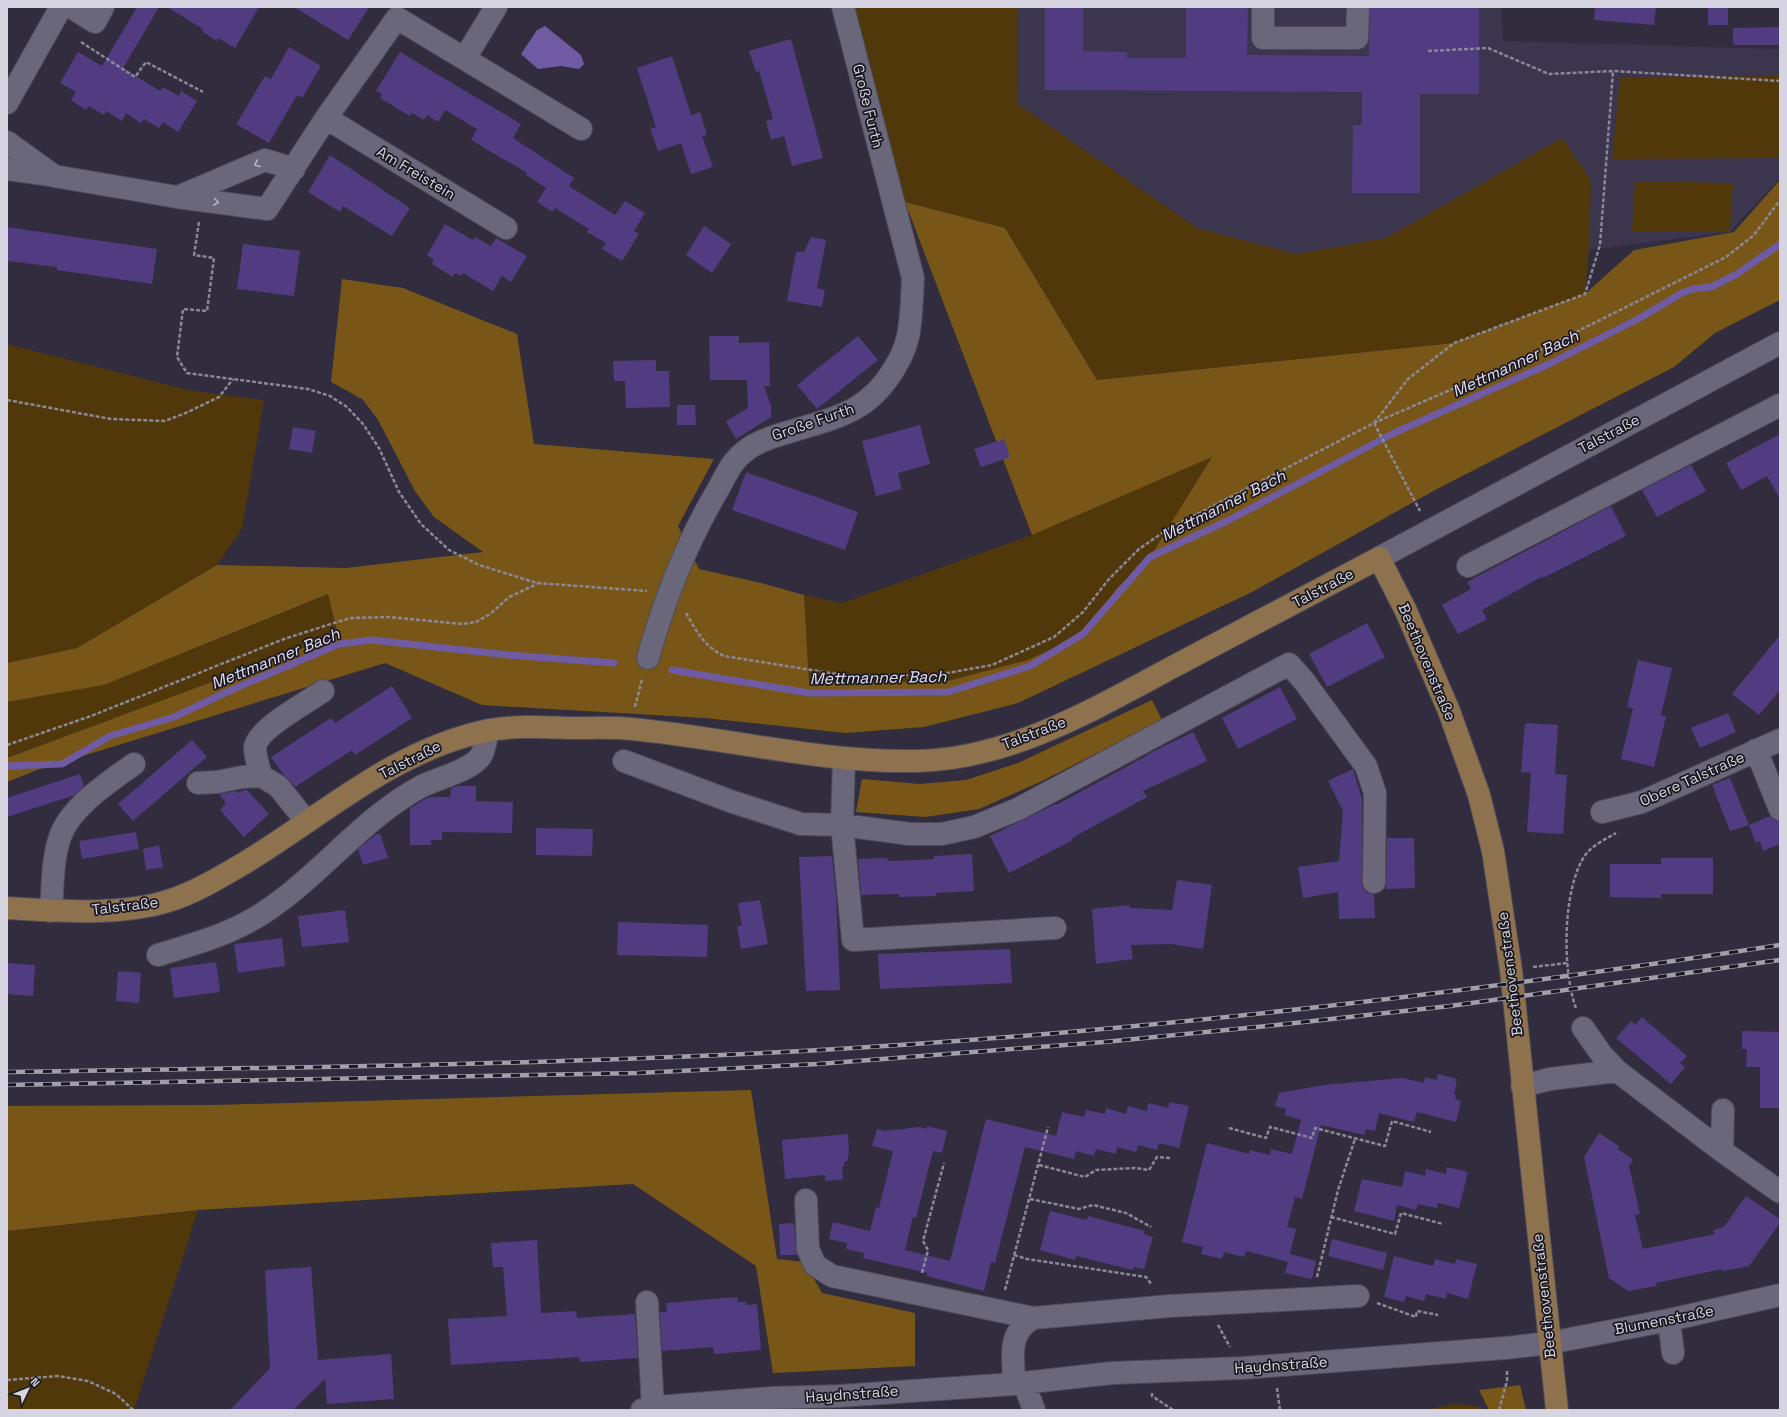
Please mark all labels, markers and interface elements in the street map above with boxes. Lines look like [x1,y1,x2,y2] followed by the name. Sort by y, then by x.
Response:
[849,62,888,150] street label: Große Furth
[373,142,459,203] street label: Am Freistein
[254,159,261,167] one-way arrow
[213,197,219,206] one-way arrow
[1449,324,1583,402] water label: Mettmanner Bach
[769,399,856,444] street label: Große Furth
[1575,409,1643,458] street label: Talstraße
[1157,464,1290,546] water label: Mettmanner Bach
[1289,563,1357,612] street label: Talstraße
[1394,600,1461,723] street label: Beethovenstraße
[208,623,344,694] water label: Mettmanner Bach
[809,666,948,689] water label: Mettmanner Bach
[999,712,1068,753] street label: Talstraße
[376,736,444,783] street label: Talstraße
[1636,747,1747,810] street label: Obere Talstraße
[91,892,159,919] street label: Talstraße
[1492,911,1527,1037] street label: Beethovenstraße
[1527,1233,1559,1359] street label: Beethovenstraße
[1613,1301,1715,1338] street label: Blumenstraße
[1234,1352,1328,1377] street label: Haydnstraße
[8,1369,48,1409] north arrow
[28,1375,43,1390] text: N
[805,1381,899,1406] street label: Haydnstraße

